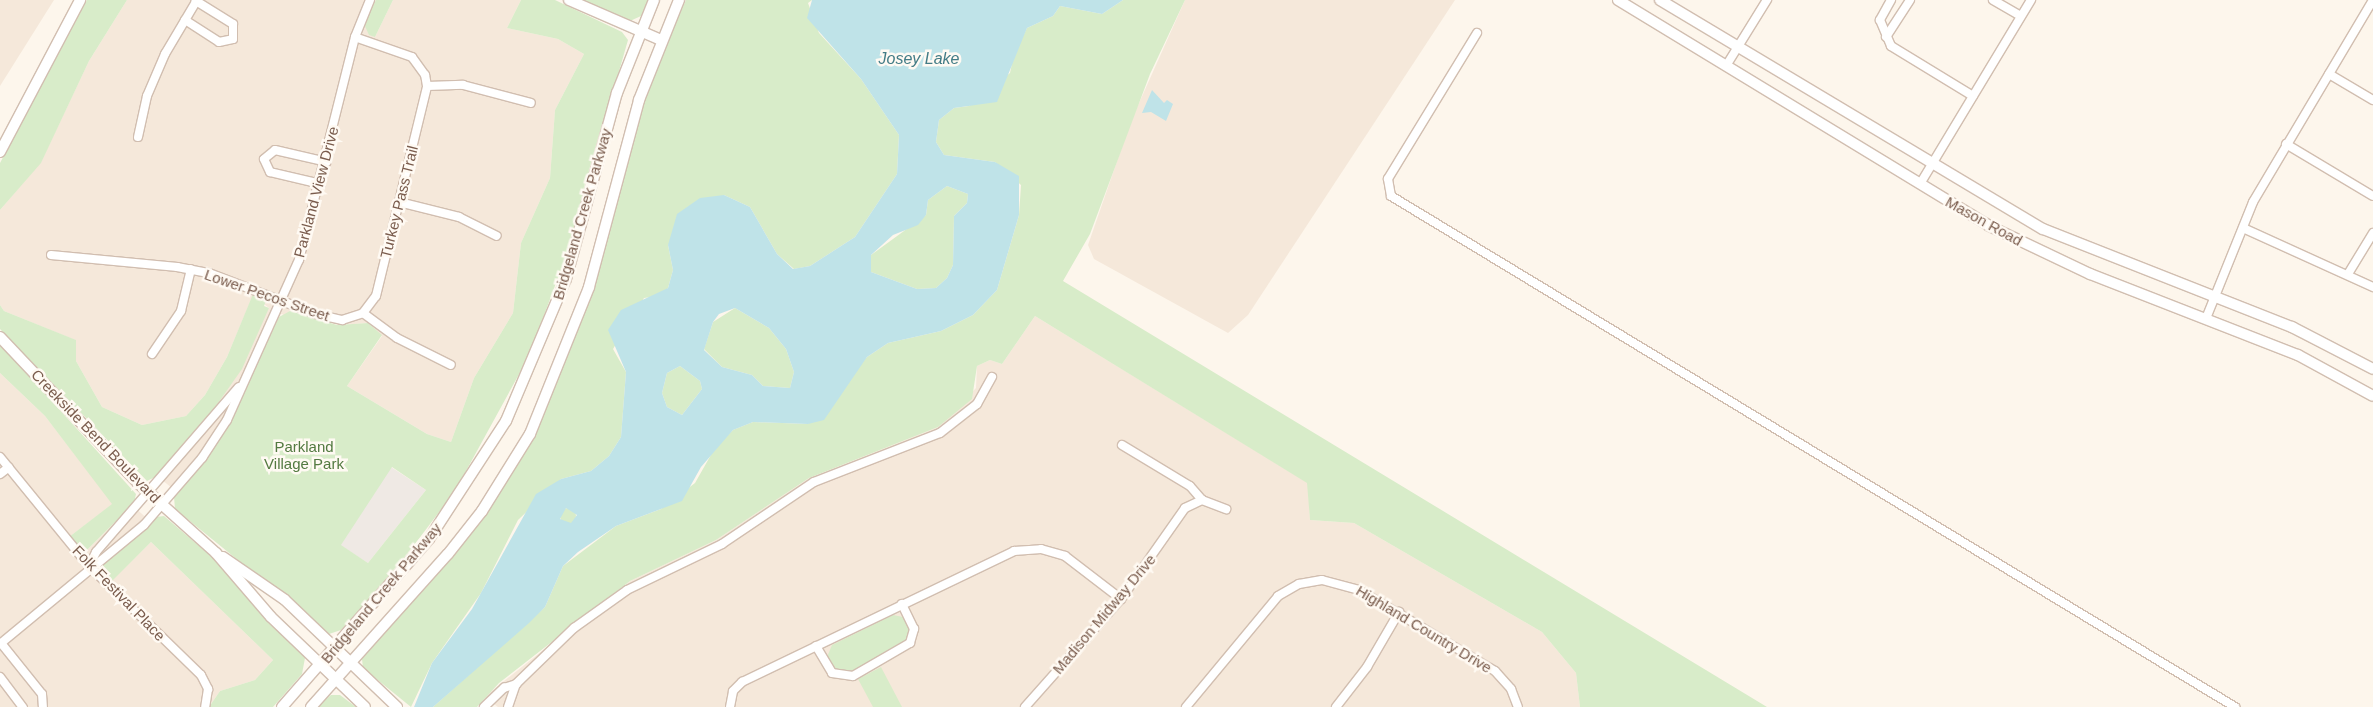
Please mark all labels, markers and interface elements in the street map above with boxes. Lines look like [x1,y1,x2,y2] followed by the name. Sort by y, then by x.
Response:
[879,49,959,69] water label: Josey Lake
[290,125,342,259] street label: Parkland View Drive
[549,126,615,302] street label: Bridgeland Creek Parkway
[376,144,422,260] street label: Turkey Pass Trail
[1942,193,2026,249] street label: Mason Road
[202,265,332,325] street label: Lower Pecos Street
[28,366,164,506] street label: Creekside Bend Boulevard
[264,437,344,472] park label: Parkland Village Park
[317,519,445,667] street label: Bridgeland Creek Parkway
[69,541,169,645] street label: Folk Festival Place
[1049,550,1159,678] street label: Madison Midway Drive
[1353,581,1495,677] street label: Highland Country Drive

